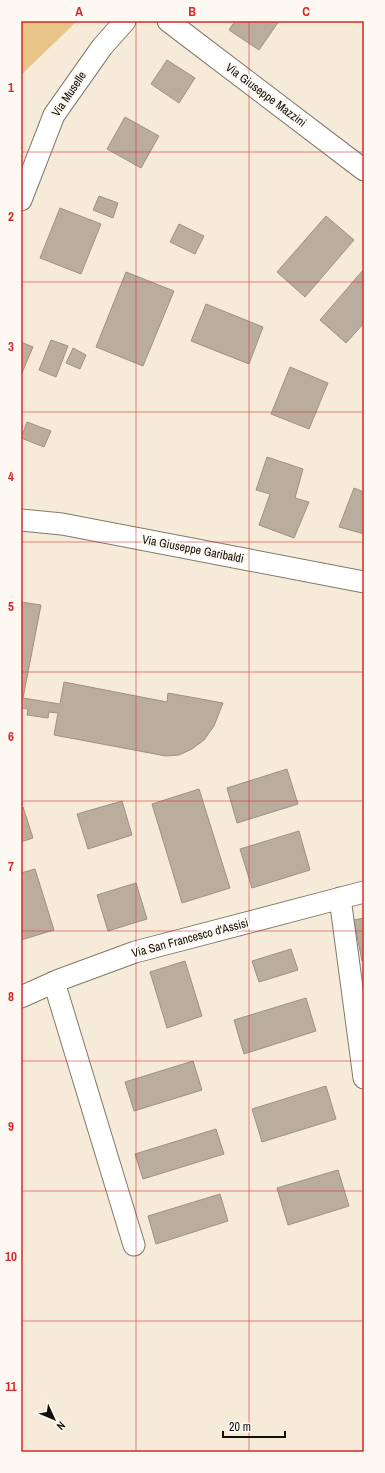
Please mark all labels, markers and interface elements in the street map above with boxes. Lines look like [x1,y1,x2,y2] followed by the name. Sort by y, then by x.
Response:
[75,3,83,20] text: A
[188,3,196,20] text: B
[302,3,310,20] text: C
[222,59,310,131] street label: Via Giuseppe Mazzini
[48,68,90,120] street label: Via Muselle
[8,79,14,96] text: 1
[8,208,14,225] text: 2
[8,338,14,355] text: 3
[8,468,14,485] text: 4
[141,531,245,567] street label: Via Giuseppe Garibaldi
[8,598,14,615] text: 5
[8,728,14,745] text: 6
[8,858,14,875] text: 7
[130,915,250,961] street label: Via San Francesco d'Assisi
[8,988,14,1005] text: 8
[8,1118,14,1135] text: 9
[5,1248,17,1265] text: 10
[5,1378,17,1395] text: 11
[34,1399,74,1439] north arrow
[223,1413,285,1439] scale bar
[54,1419,68,1433] text: N
[229,1419,251,1435] text: 20 m

